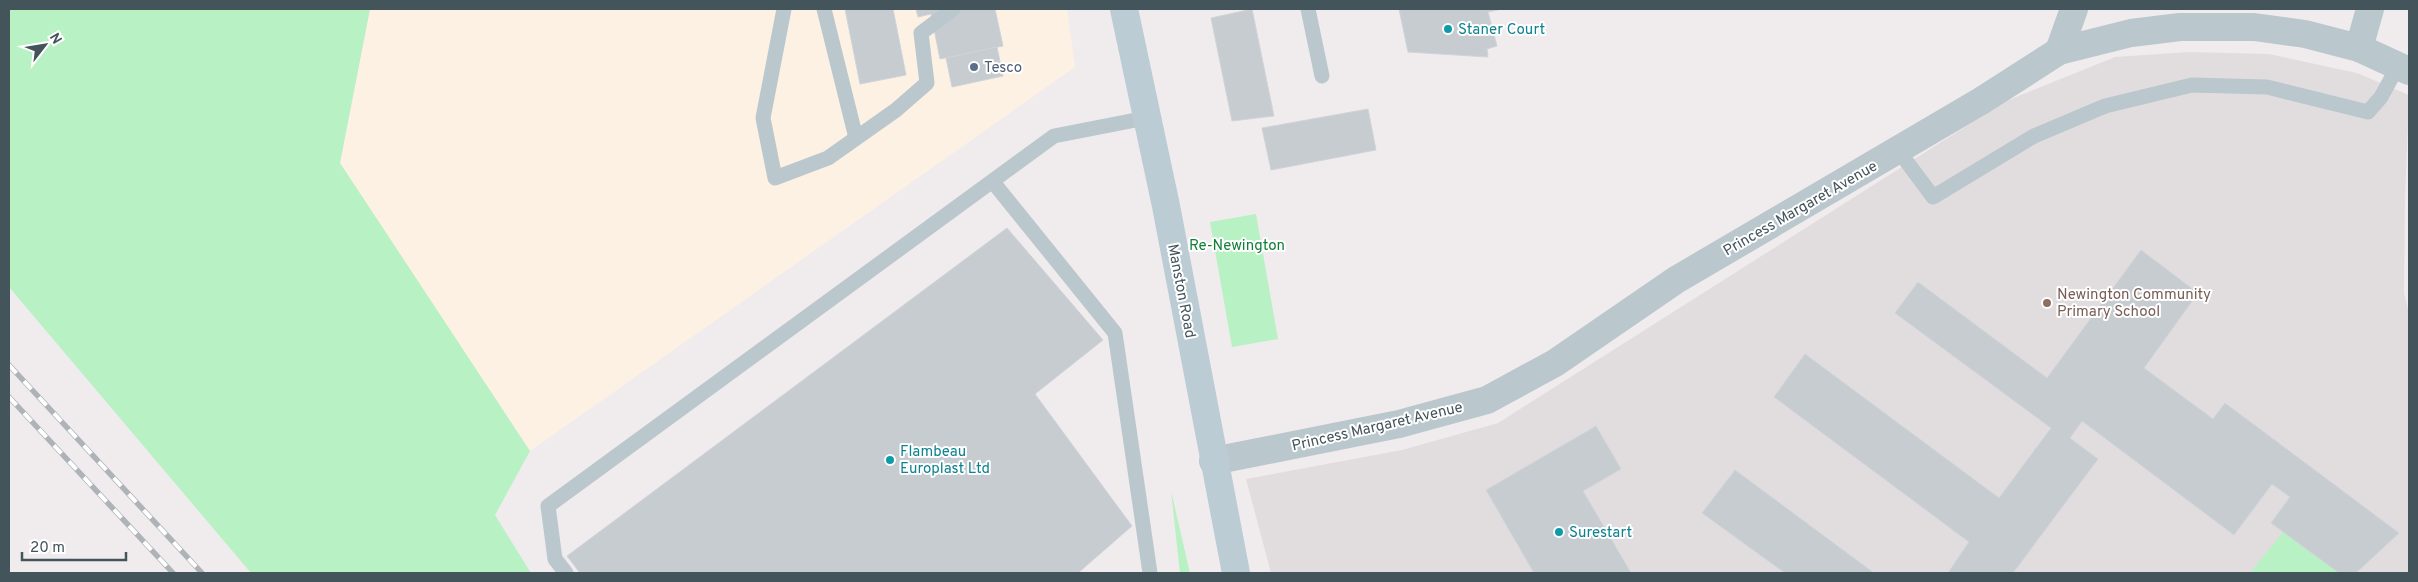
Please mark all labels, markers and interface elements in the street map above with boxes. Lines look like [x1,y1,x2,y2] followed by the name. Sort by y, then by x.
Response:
[20,20,70,70] north arrow
[1458,21,1545,40] place label: Staner Court
[1442,23,1454,35] marker: Staner Court
[45,30,65,48] text: N
[984,59,1022,78] place label: Tesco
[968,61,980,73] marker: Tesco
[1720,157,1881,261] street label: Princess Margaret Avenue
[1189,237,1285,256] park label: Re-Newington
[1162,243,1199,340] street label: Manston Road
[2057,286,2211,322] place label: Newington Community Primary School
[2041,297,2053,309] marker: Newington Community Primary School
[1290,399,1465,456] street label: Princess Margaret Avenue
[900,443,990,479] place label: Flambeau Europlast Ltd
[884,454,896,466] marker: Flambeau Europlast Ltd
[1569,524,1632,543] place label: Surestart
[1553,526,1565,538] marker: Surestart
[22,530,126,562] scale bar
[30,539,65,558] text: 20 m

